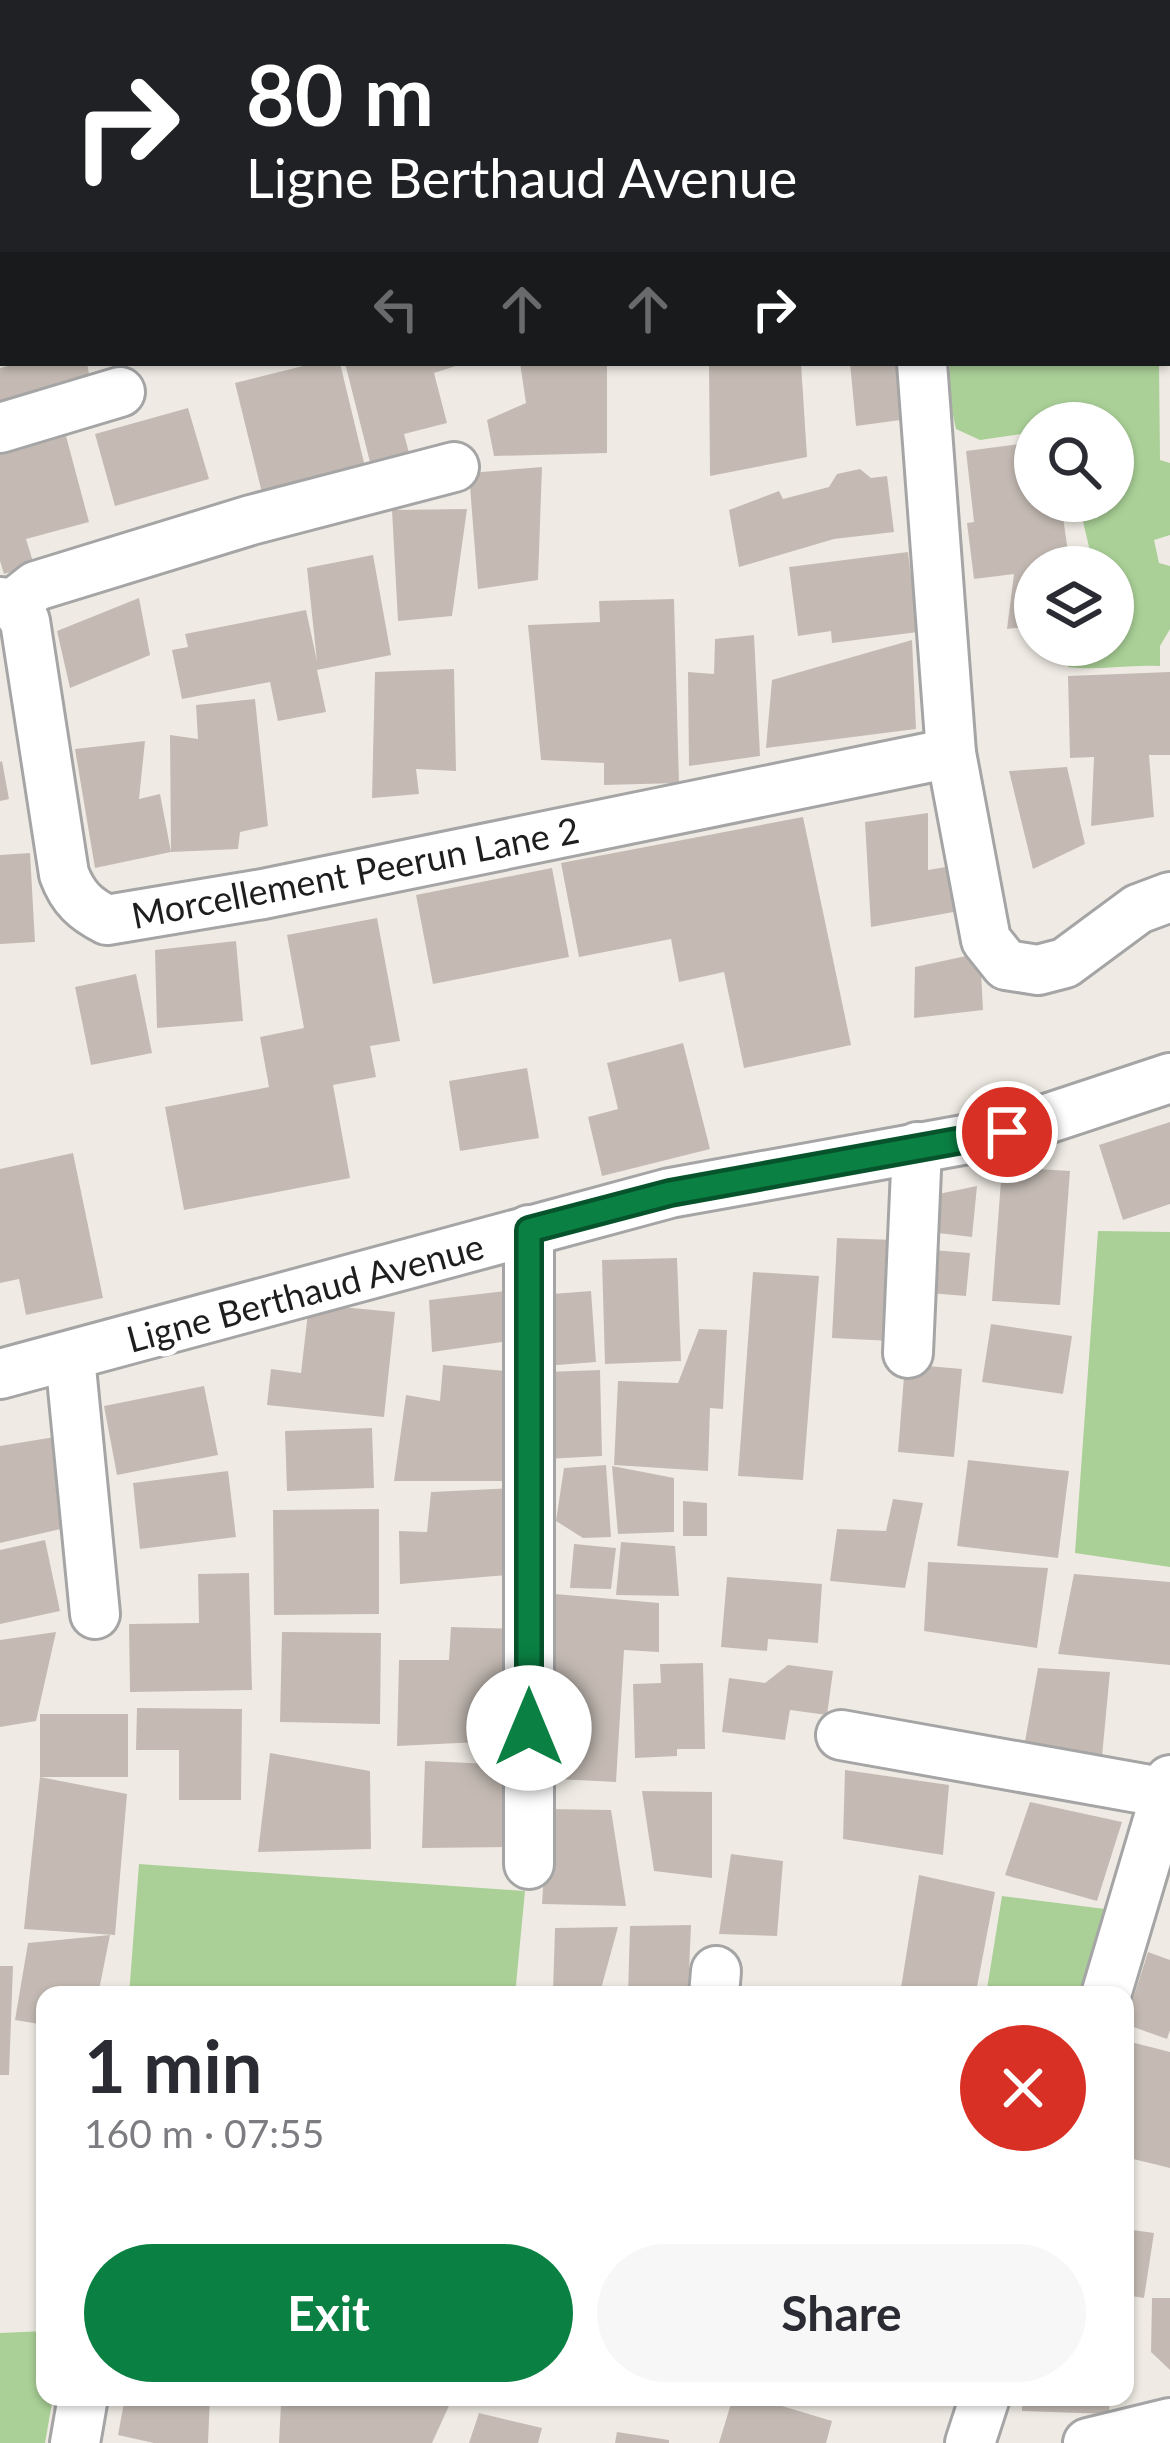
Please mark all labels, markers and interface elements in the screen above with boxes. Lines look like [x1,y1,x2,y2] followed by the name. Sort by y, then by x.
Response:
[246,43,434,144] text: 80 m
[48,48,204,204] icon: right
[246,145,797,210] text: Ligne Berthaud Avenue
[363,276,429,342] icon: left
[489,276,555,342] icon: ahead
[615,276,681,342] icon: ahead
[741,276,807,342] icon: right
[1014,402,1134,666] map controls
[1014,402,1134,522] button: search
[1014,546,1134,666] button: layers
[128,807,582,937] street label: Morcellement Peerun Lane 2
[956,1081,1058,1183] pin
[974,1099,1040,1165] icon: arrive
[122,1223,488,1361] street label: Ligne Berthaud Avenue
[466,1665,592,1791] position arrow
[84,2022,262,2108] text: 1 min
[960,2025,1086,2151] button: close
[84,2110,324,2156] text: 160 m · 07:55
[84,2244,573,2382] button: Exit
[597,2244,1086,2382] button: Share

